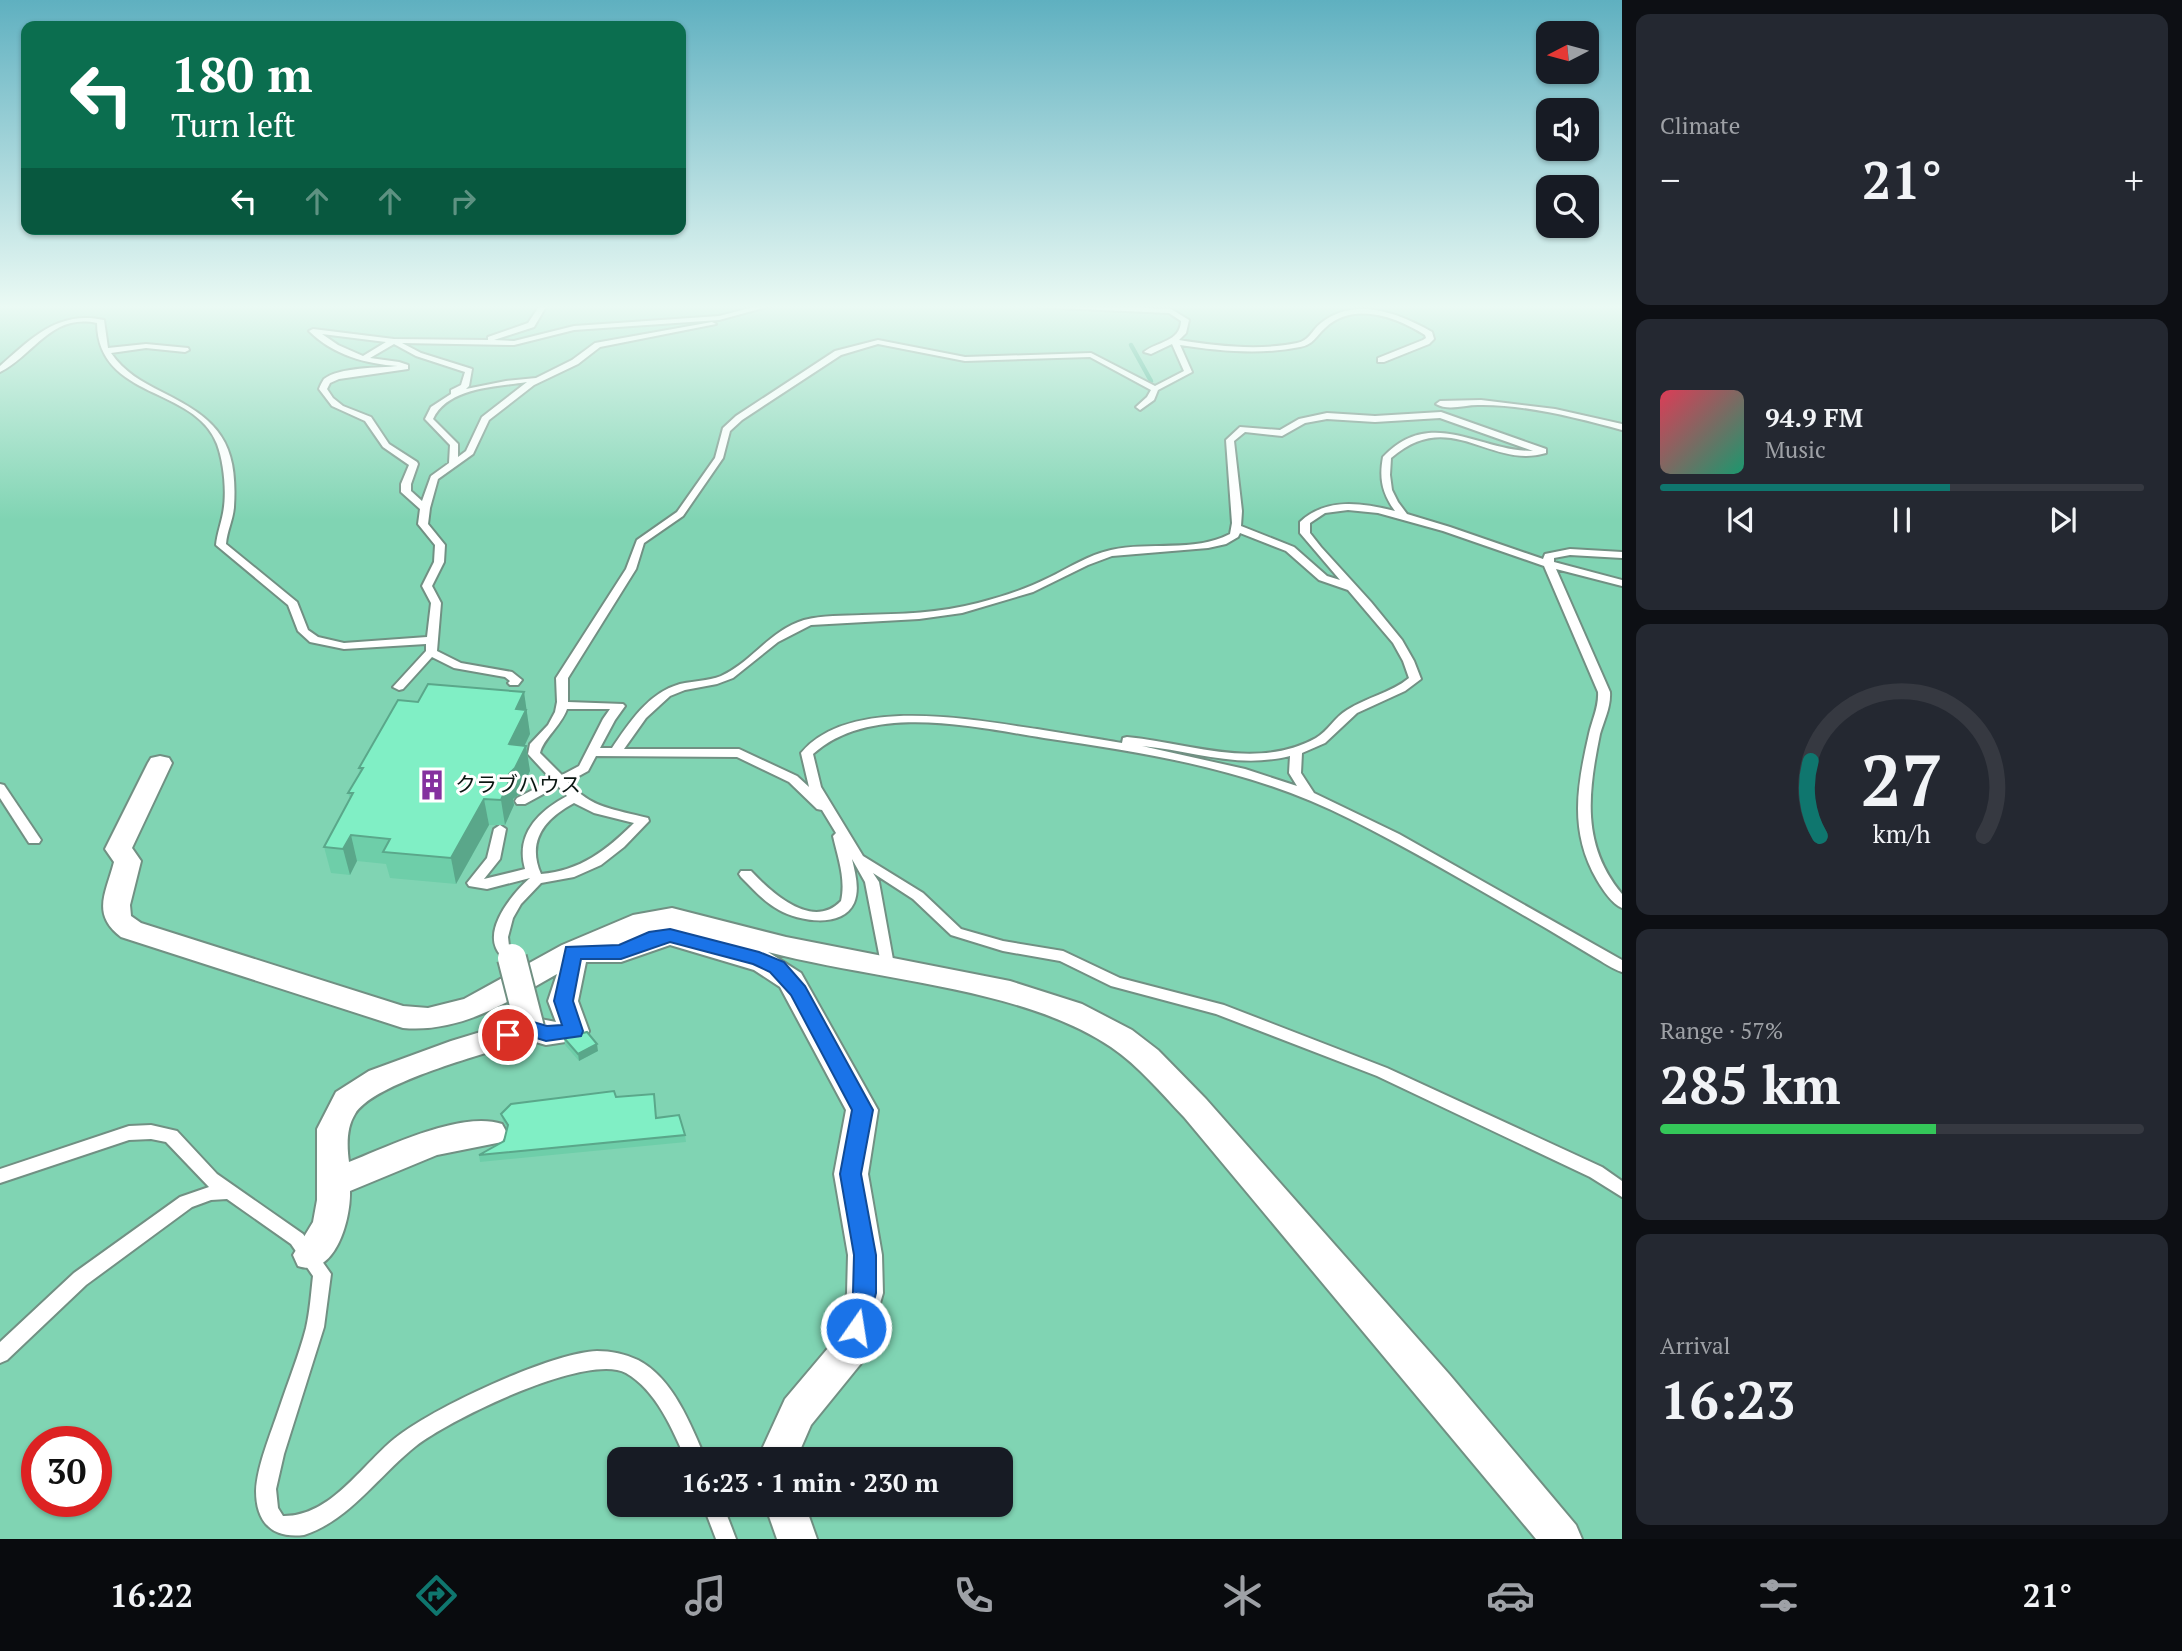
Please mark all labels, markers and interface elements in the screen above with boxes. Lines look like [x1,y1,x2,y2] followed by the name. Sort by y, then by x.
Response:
[1536,21,1600,84] north arrow
[1536,21,1599,238] map controls
[171,41,313,106] text: 180 m
[56,49,147,140] icon: left
[1536,98,1599,161] button: sound
[171,104,295,146] text: Turn left
[1660,110,1740,141] text: Climate
[1862,145,1942,214] text: 21°
[1660,155,1680,205] text: −
[2124,155,2144,205] text: +
[1536,175,1599,238] button: search
[225,182,263,220] icon: left
[298,182,336,220] icon: ahead
[371,182,409,220] icon: ahead
[444,182,482,220] icon: right
[1765,400,1863,434] text: 94.9 FM
[1765,434,1826,465] text: Music
[1722,501,1760,539] icon: previous
[1883,501,1921,539] icon: pause
[2044,501,2082,539] icon: next
[1861,730,1943,827] text: 27
[415,768,449,802] building icon: クラブハウス
[455,770,581,798] place label: クラブハウス
[1873,816,1931,849] text: km/h
[478,1005,538,1065] pin
[1660,1015,1783,1046] text: Range · 57%
[489,1016,527,1054] icon: arrive
[1660,1050,1841,1119] text: 285 km
[819,1291,893,1365] position arrow
[1660,1330,1731,1361] text: Arrival
[1660,1365,1795,1434] text: 16:23
[21,1426,112,1517] speed limit sign: 30
[681,1465,939,1499] text: 16:23 · 1 min · 230 m
[412,1571,461,1620] icon: directions
[681,1571,730,1620] icon: music
[949,1571,998,1620] icon: phone
[1218,1571,1267,1620] icon: climate
[1486,1571,1535,1620] icon: car
[1754,1571,1803,1620] icon: filters
[110,1574,193,1616] text: 16:22
[2023,1574,2072,1616] text: 21°

